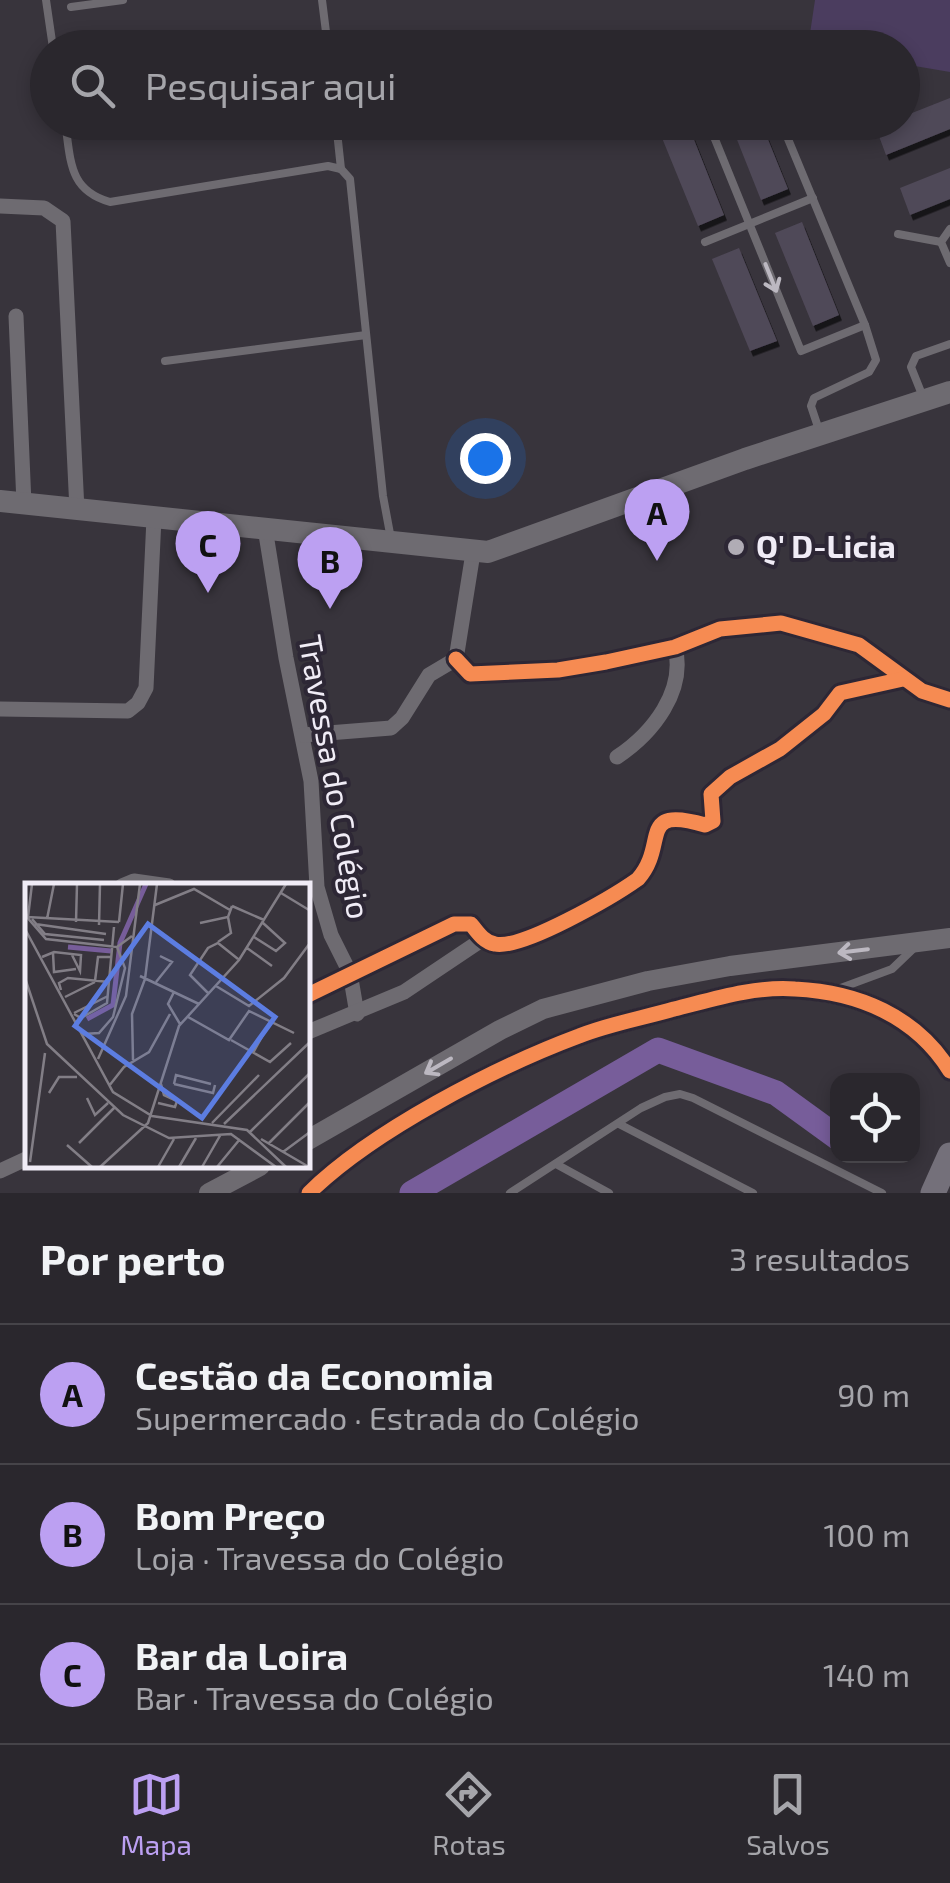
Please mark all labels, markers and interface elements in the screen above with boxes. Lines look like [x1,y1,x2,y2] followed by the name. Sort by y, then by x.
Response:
[30,30,920,140] search box
[65,58,120,113] icon: search
[145,62,396,108] text: Pesquisar aqui
[764,262,782,292] one-way arrow
[460,433,511,484] your location
[624,478,690,561] pin: A
[176,510,240,593] pin: C
[298,526,362,609] pin: B
[756,526,896,566] place label: Q' D-Licia
[725,536,747,558] marker: Q' D-Licia
[292,632,380,922] street label: Travessa do Colégio
[25,883,310,1168] inset map
[838,942,870,961] one-way arrow
[424,1056,453,1076] one-way arrow
[830,1073,920,1163] map controls
[830,1073,920,1163] button: locate
[40,1233,226,1283] text: Por perto
[729,1239,910,1277] text: 3 resultados
[135,1352,494,1398] text: Cestão da Economia
[62,1375,83,1413] text: A
[837,1375,910,1413] text: 90 m
[135,1398,639,1436] text: Supermercado · Estrada do Colégio
[135,1492,326,1538] text: Bom Preço
[62,1515,83,1553] text: B
[824,1515,910,1553] text: 100 m
[135,1538,504,1576] text: Loja · Travessa do Colégio
[135,1632,348,1678] text: Bar da Loira
[63,1655,82,1693] text: C
[823,1655,910,1693] text: 140 m
[135,1678,494,1716] text: Bar · Travessa do Colégio
[120,1767,192,1861] tab: Mapa
[432,1767,506,1861] tab: Rotas
[746,1767,830,1861] tab: Salvos

